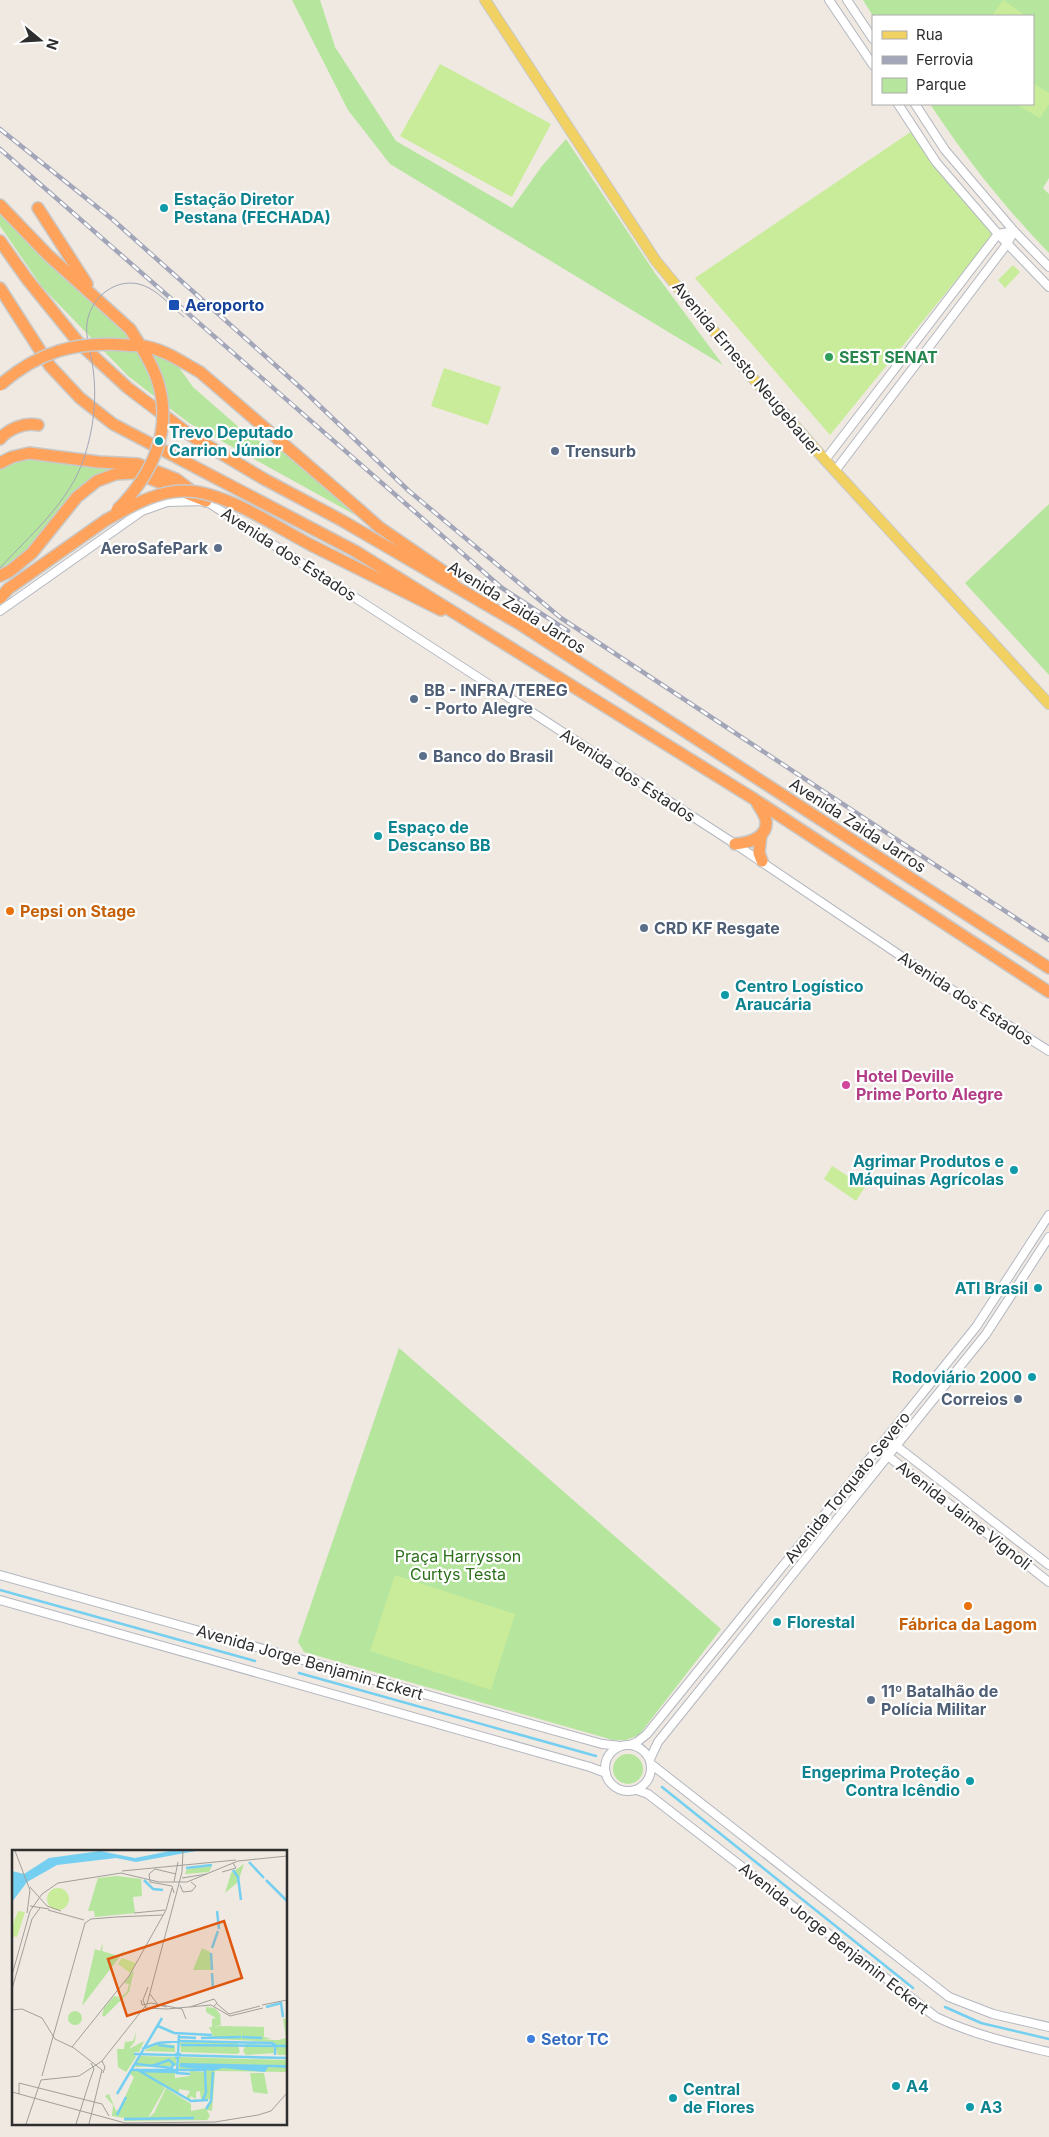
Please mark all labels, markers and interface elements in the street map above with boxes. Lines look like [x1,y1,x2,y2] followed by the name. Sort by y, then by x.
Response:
[15,15,65,65] north arrow
[872,15,1034,105] legend
[916,25,943,44] text: Rua
[43,36,63,52] text: N
[916,50,973,69] text: Ferrovia
[916,75,966,94] text: Parque
[174,189,331,227] place label: Estação Diretor Pestana (FECHADA)
[158,202,170,214] marker: Estação Diretor Pestana (FECHADA)
[668,277,826,459] street label: Avenida Ernesto Neugebauer
[185,295,264,315] place label: Aeroporto
[167,298,181,312] marker: Aeroporto
[839,347,938,367] place label: SEST SENAT
[823,351,835,363] marker: SEST SENAT
[169,422,293,460] place label: Trevo Deputado Carrion Júnior
[153,435,165,447] marker: Trevo Deputado Carrion Júnior
[565,441,636,461] place label: Trensurb
[549,445,561,457] marker: Trensurb
[218,503,360,605] street label: Avenida dos Estados
[100,538,209,558] place label: AeroSafePark
[212,542,224,554] marker: AeroSafePark
[444,556,590,658] street label: Avenida Zaida Jarros
[424,680,568,718] place label: BB - INFRA/TEREG - Porto Alegre
[408,693,420,705] marker: BB - INFRA/TEREG - Porto Alegre
[557,724,699,826] street label: Avenida dos Estados
[433,746,553,766] place label: Banco do Brasil
[417,750,429,762] marker: Banco do Brasil
[786,773,930,877] street label: Avenida Zaida Jarros
[388,817,491,855] place label: Espaço de Descanso BB
[372,830,384,842] marker: Espaço de Descanso BB
[20,901,136,921] place label: Pepsi on Stage
[4,905,16,917] marker: Pepsi on Stage
[654,918,780,938] place label: CRD KF Resgate
[638,922,650,934] marker: CRD KF Resgate
[895,947,1037,1049] street label: Avenida dos Estados
[735,976,864,1014] place label: Centro Logístico Araucária
[719,989,731,1001] marker: Centro Logístico Araucária
[856,1066,1003,1104] place label: Hotel Deville Prime Porto Alegre
[840,1079,852,1091] marker: Hotel Deville Prime Porto Alegre
[849,1151,1004,1189] place label: Agrimar Produtos e Máquinas Agrícolas
[1008,1164,1020,1176] marker: Agrimar Produtos e Máquinas Agrícolas
[955,1278,1028,1298] place label: ATI Brasil
[1032,1282,1044,1294] marker: ATI Brasil
[892,1367,1022,1387] place label: Rodoviário 2000
[1026,1371,1038,1383] marker: Rodoviário 2000
[941,1389,1008,1409] place label: Correios
[1012,1393,1024,1405] marker: Correios
[780,1407,914,1567] street label: Avenida Torquato Severo
[892,1456,1036,1574] street label: Avenida Jaime Vignoli
[395,1546,521,1584] park label: Praça Harrysson Curtys Testa
[962,1600,974,1612] marker: Fábrica da Lagom
[787,1612,855,1632] place label: Florestal
[899,1614,1037,1634] place label: Fábrica da Lagom
[771,1616,783,1628] marker: Florestal
[194,1620,426,1704] street label: Avenida Jorge Benjamin Eckert
[881,1681,998,1719] place label: 11º Batalhão de Polícia Militar
[865,1694,877,1706] marker: 11º Batalhão de Polícia Militar
[802,1762,960,1800] place label: Engeprima Proteção Contra Icêndio
[964,1775,976,1787] marker: Engeprima Proteção Contra Icêndio
[12,1850,288,2124] inset map
[735,1858,933,2018] street label: Avenida Jorge Benjamin Eckert
[541,2029,609,2049] place label: Setor TC
[525,2033,537,2045] marker: Setor TC
[906,2076,929,2096] place label: A4
[683,2079,755,2117] place label: Central de Flores
[890,2080,902,2092] marker: A4
[667,2092,679,2104] marker: Central de Flores
[980,2097,1002,2117] place label: A3
[964,2101,976,2113] marker: A3

